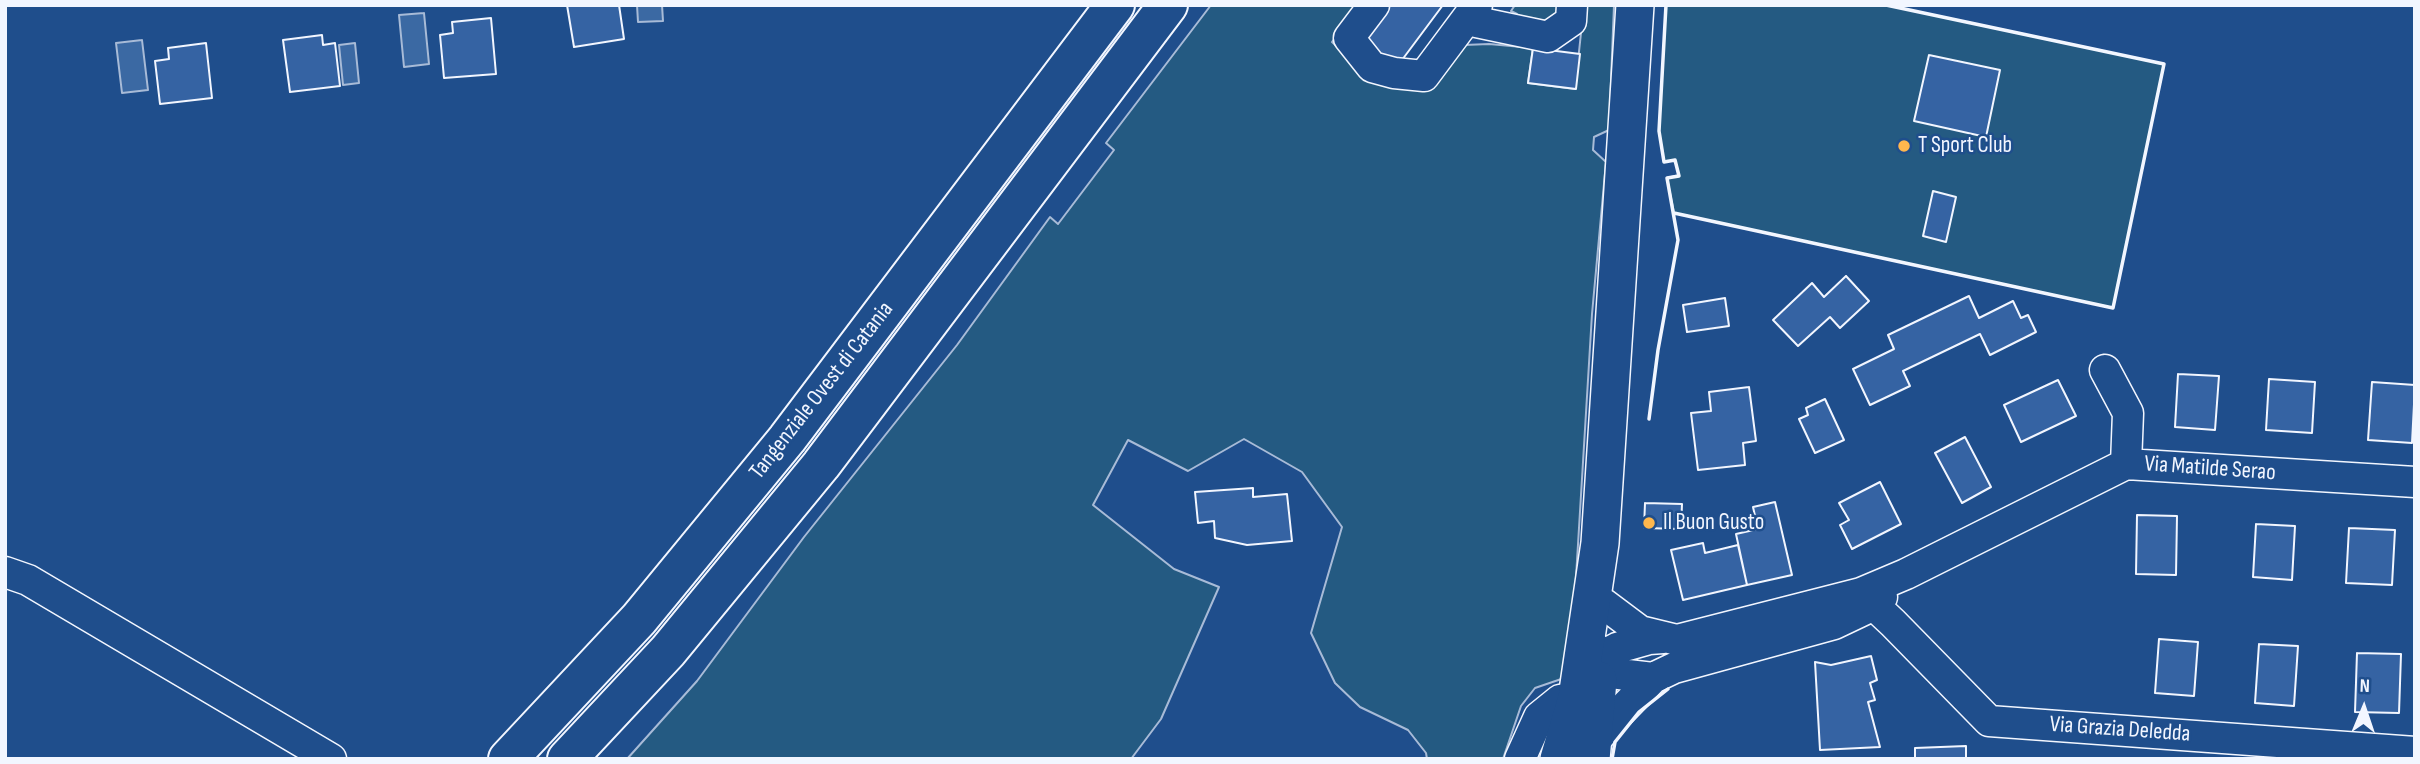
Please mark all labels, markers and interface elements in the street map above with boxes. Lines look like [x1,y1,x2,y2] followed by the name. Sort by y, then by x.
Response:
[1918,132,2012,160] place label: T Sport Club
[1896,138,1912,154] marker: T Sport Club
[744,297,900,485] street label: Tangenziale Ovest di Catania
[2143,451,2277,487] street label: Via Matilde Serao
[1663,509,1764,537] place label: Il Buon Gusto
[1641,515,1657,531] marker: Il Buon Gusto
[2329,673,2399,743] north arrow
[2359,675,2370,698] text: N
[2049,711,2191,749] street label: Via Grazia Deledda

